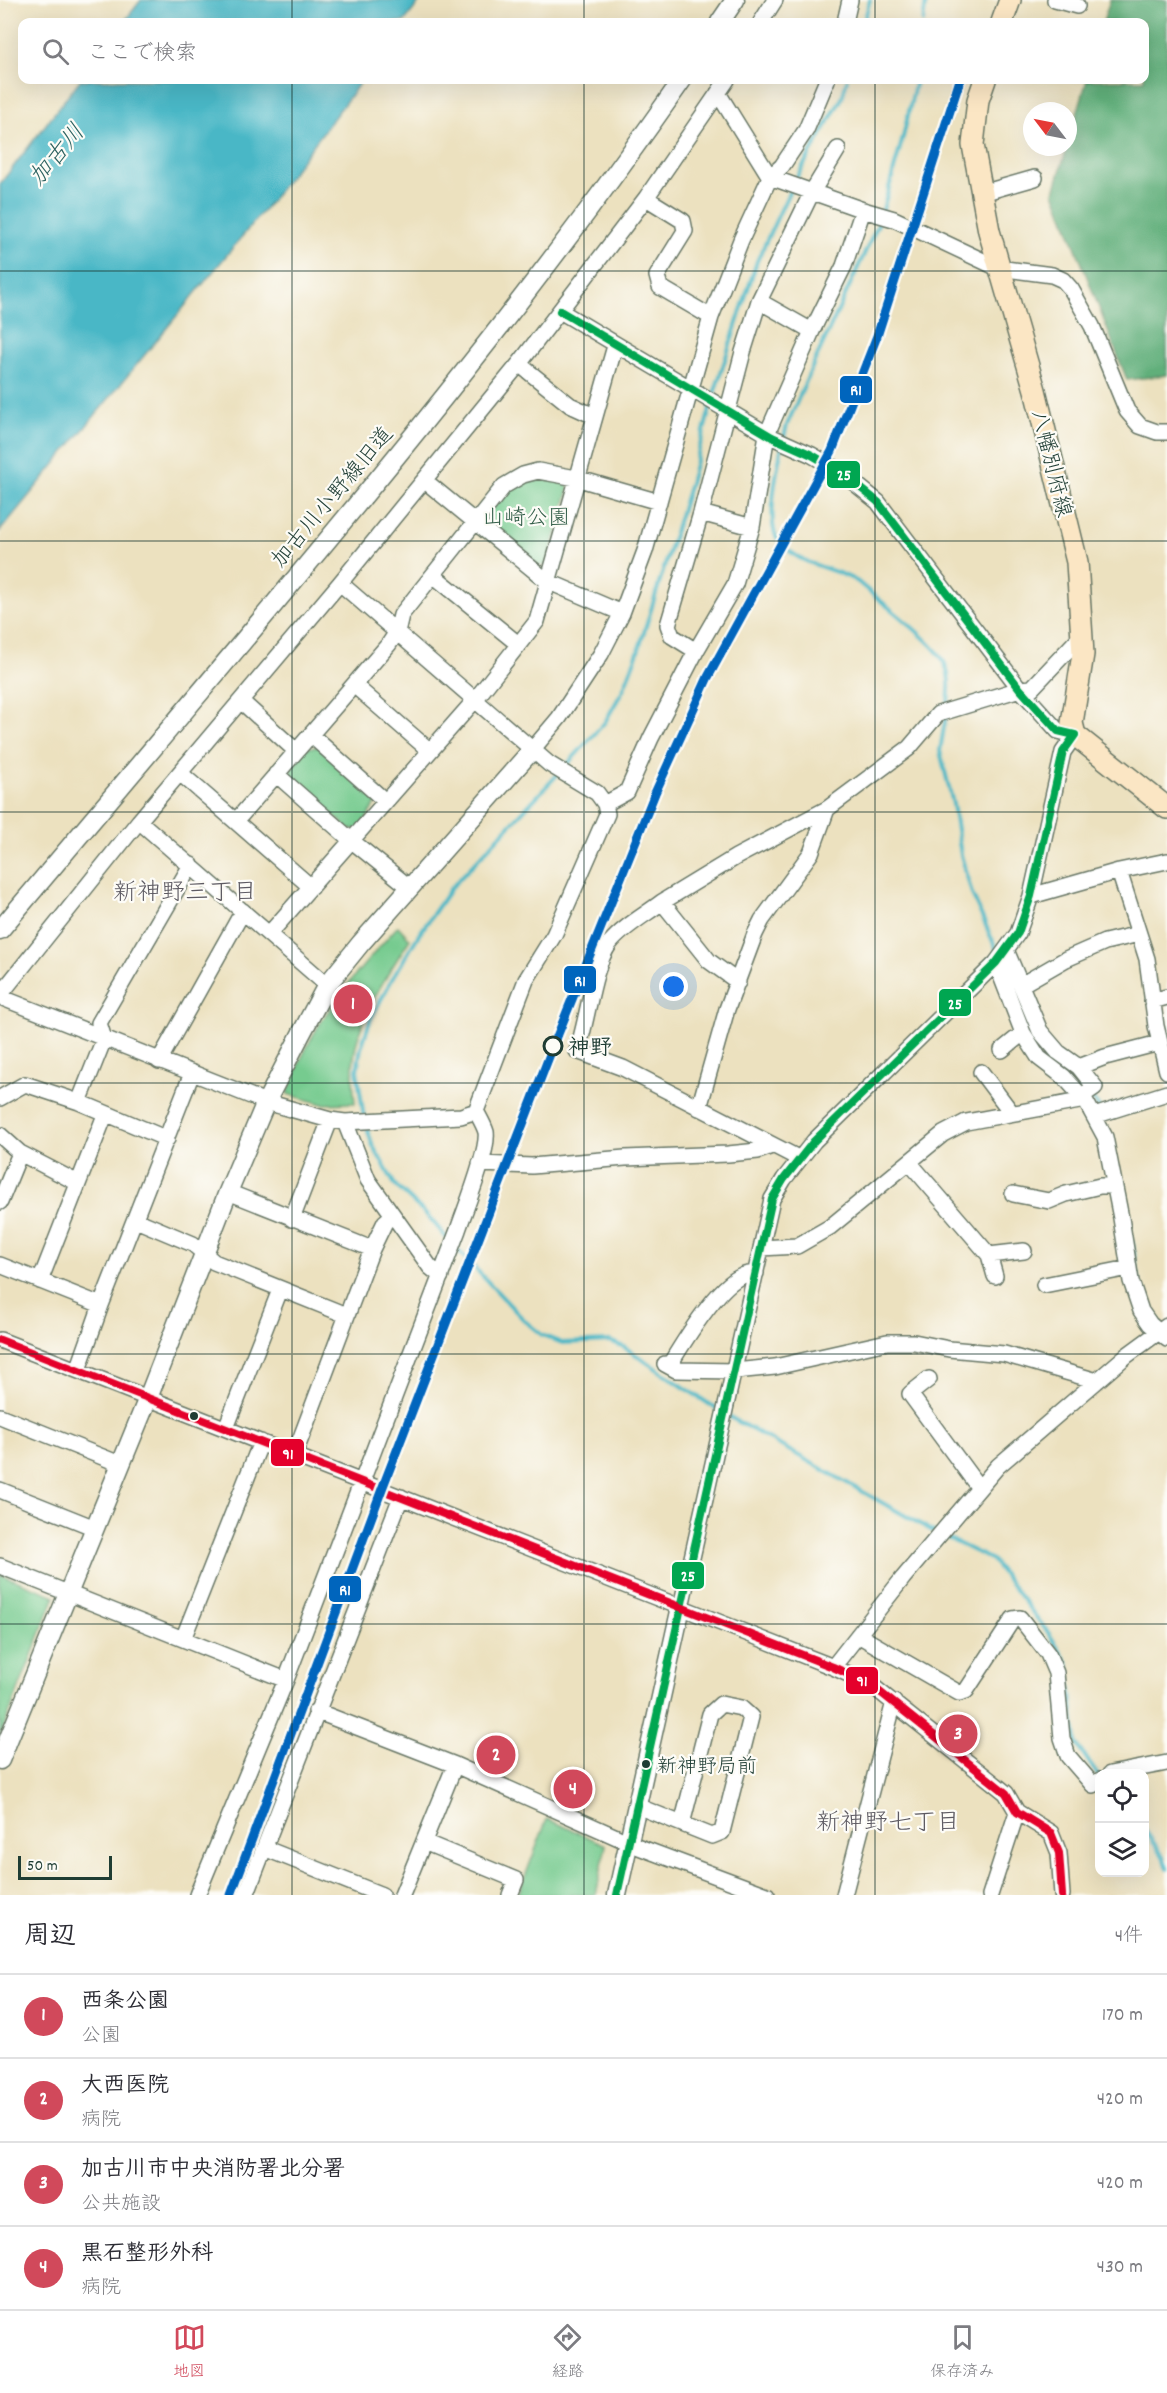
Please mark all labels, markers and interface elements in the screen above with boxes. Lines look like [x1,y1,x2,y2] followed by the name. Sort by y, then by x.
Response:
[18,18,1149,84] search box
[39,35,72,68] icon: search
[87,39,197,70] text: ここで検索
[1023,102,1077,156] north arrow
[22,117,94,194] water label: 加古川
[839,375,873,404] line badge: R1
[850,380,862,403] text: R1
[1021,407,1078,521] street label: 八幡別府線
[265,421,402,576] street label: 加古川小野線旧道
[826,460,861,489] line badge: 25
[837,465,851,488] text: 25
[482,504,570,535] park label: 山崎公園
[113,877,257,911] district label: 新神野三丁目
[563,965,597,994] line badge: R1
[574,971,586,994] text: R1
[659,972,688,1001] your location
[334,982,372,1026] pin: 1
[938,988,972,1017] line badge: 25
[948,994,962,1017] text: 25
[568,1034,612,1065] place label: 神野
[543,1036,563,1056] marker: 神野
[188,1410,200,1422] unlabelled marker
[270,1438,305,1467] line badge: 91
[283,1444,293,1467] text: 91
[671,1561,705,1590] line badge: 25
[681,1566,695,1589] text: 25
[328,1575,362,1603] line badge: R1
[339,1580,351,1603] text: R1
[845,1666,879,1695] line badge: 91
[857,1671,867,1694] text: 91
[938,1712,978,1756] pin: 3
[476,1732,516,1778] pin: 2
[657,1754,757,1782] place label: 新神野局前
[640,1758,652,1770] marker: 新神野局前
[554,1766,592,1812] pin: 4
[1095,1769,1149,1877] map controls
[1095,1769,1149,1823] button: locate
[816,1807,960,1841] district label: 新神野七丁目
[1095,1823,1149,1877] button: layers
[18,1853,112,1880] scale bar
[27,1855,58,1878] text: 50 m
[24,1919,76,1956] text: 周辺
[1115,1923,1143,1951] text: 4件
[81,1987,169,2018] text: 西条公園
[41,2002,46,2030] text: 1
[1102,2002,1143,2030] text: 170 m
[81,2023,121,2051] text: 公園
[81,2071,169,2102] text: 大西医院
[39,2086,48,2114] text: 2
[1097,2086,1143,2114] text: 420 m
[81,2107,121,2135] text: 病院
[81,2155,345,2186] text: 加古川市中央消防署北分署
[39,2170,48,2198] text: 3
[1097,2170,1143,2198] text: 420 m
[81,2191,161,2219] text: 公共施設
[81,2239,213,2270] text: 黒石整形外科
[39,2254,48,2282] text: 4
[1097,2254,1143,2282] text: 430 m
[81,2275,121,2303] text: 病院
[173,2321,206,2384] tab: 地図
[551,2321,584,2384] tab: 経路
[930,2321,994,2384] tab: 保存済み

